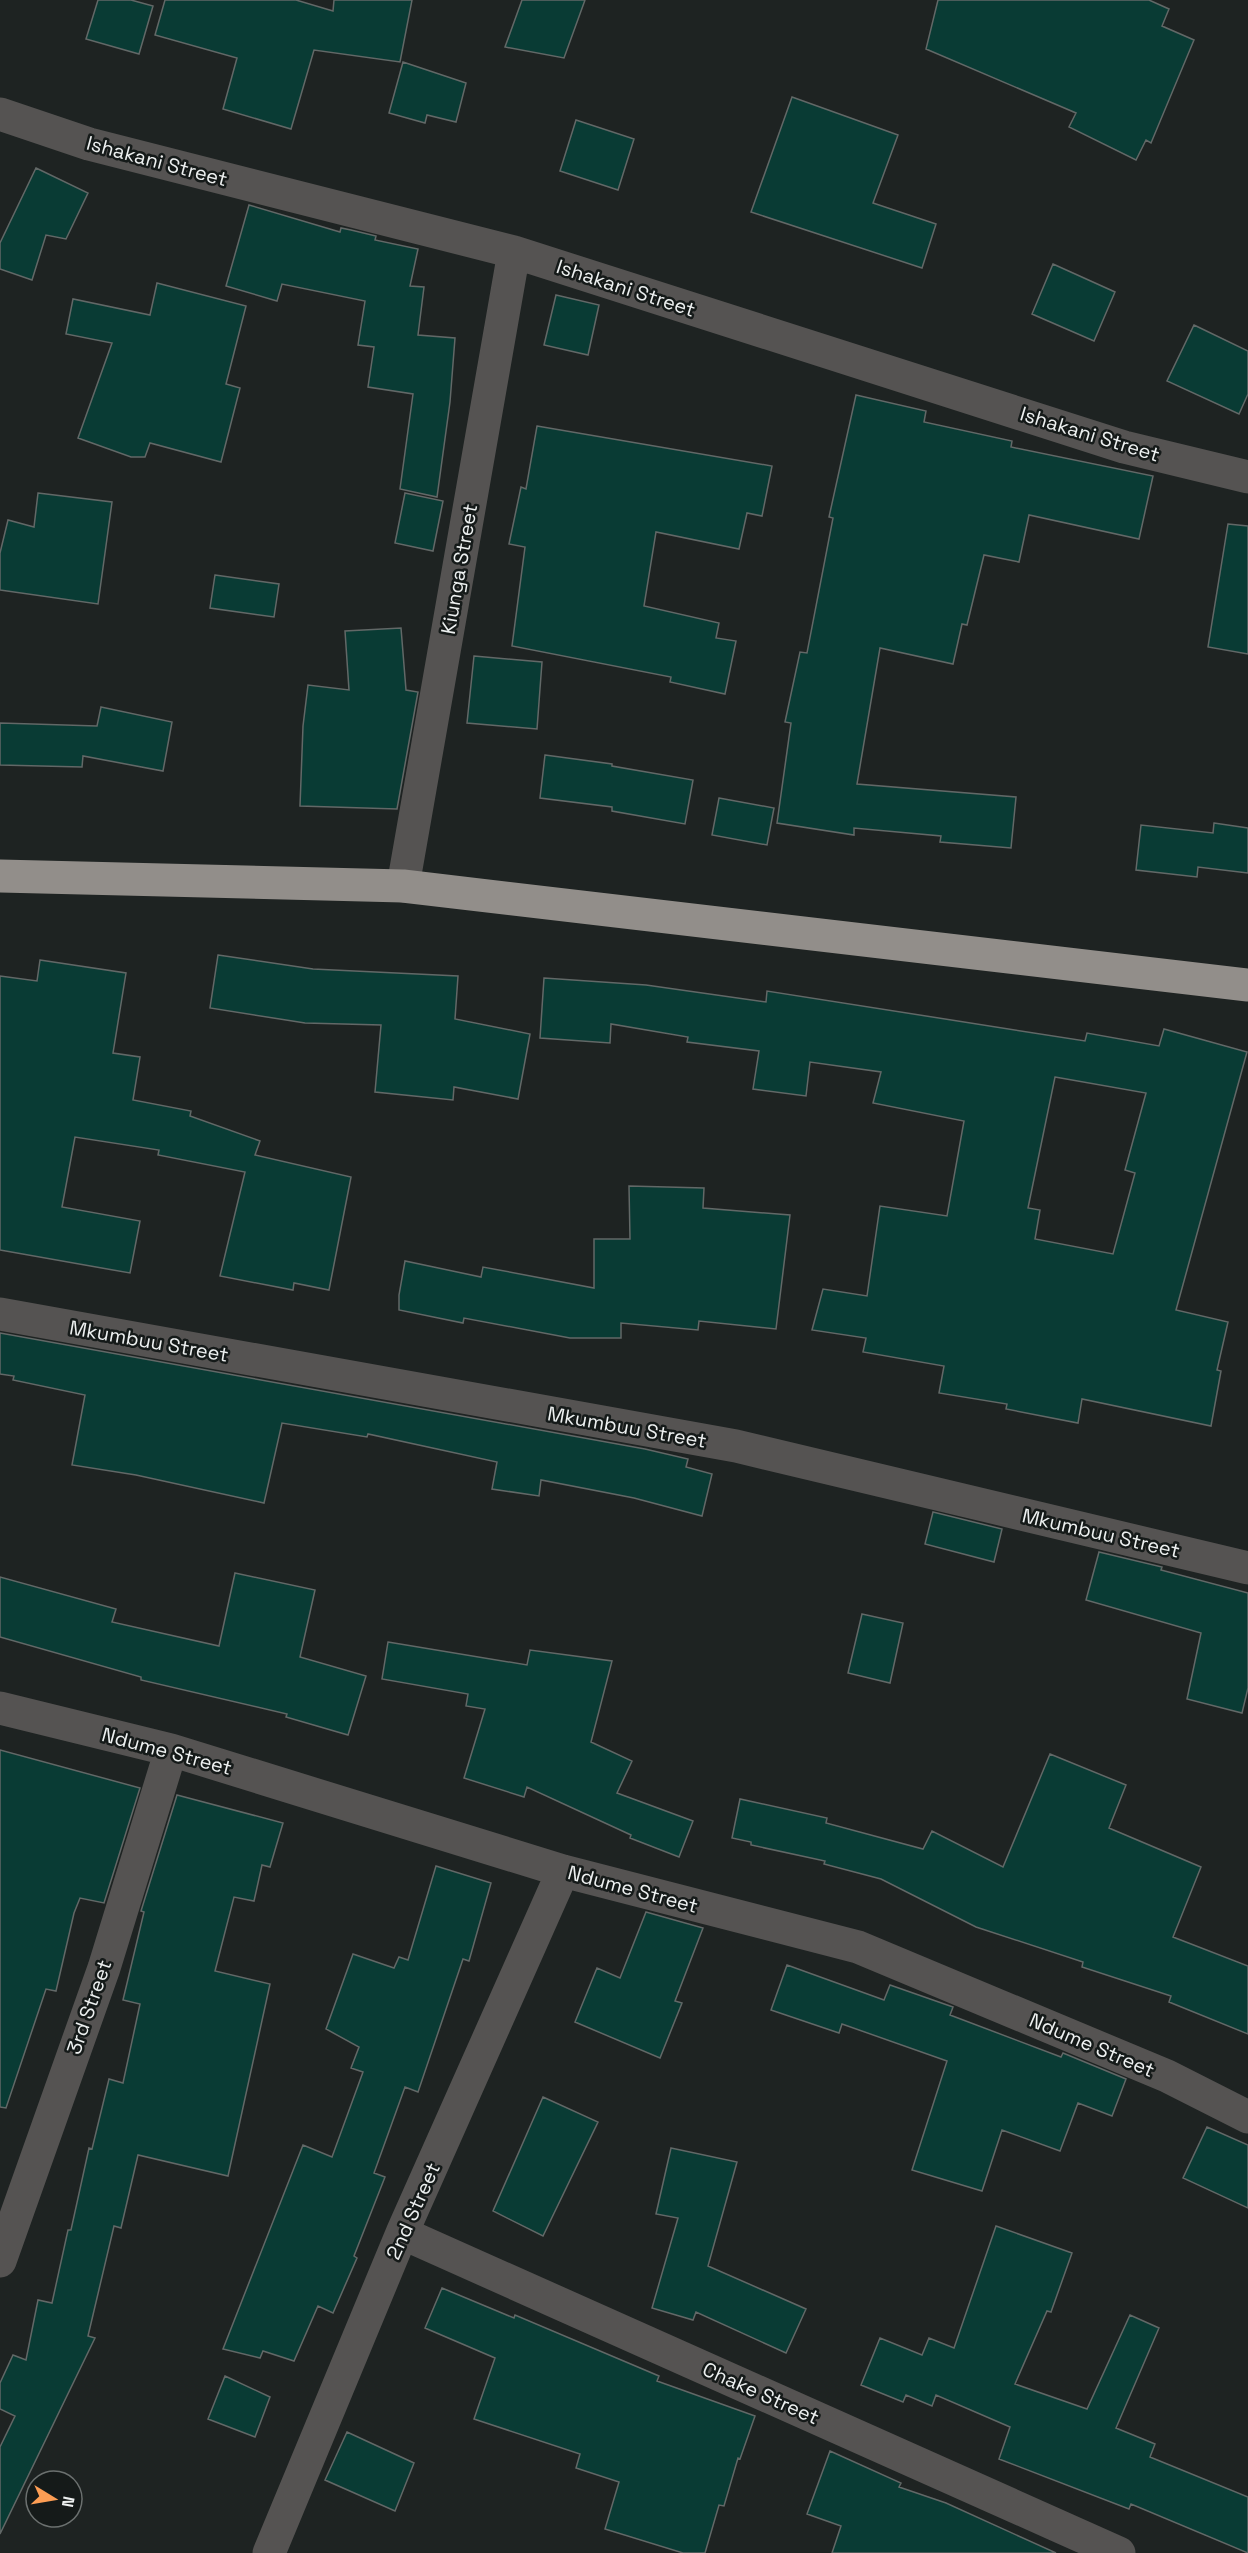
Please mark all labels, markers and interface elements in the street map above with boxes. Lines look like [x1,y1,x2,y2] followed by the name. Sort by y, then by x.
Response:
[84,130,230,192] street label: Ishakani Street
[553,253,699,323] street label: Ishakani Street
[1017,400,1163,468] street label: Ishakani Street
[435,502,483,636] street label: Kiunga Street
[67,1314,231,1368] street label: Mkumbuu Street
[545,1400,709,1454] street label: Mkumbuu Street
[1020,1502,1182,1564] street label: Mkumbuu Street
[99,1721,235,1781] street label: Ndume Street
[565,1859,701,1919] street label: Ndume Street
[61,1956,117,2058] street label: 3rd Street
[1025,2007,1159,2083] street label: Ndume Street
[380,2158,446,2264] street label: 2nd Street
[699,2356,823,2430] street label: Chake Street
[24,2469,84,2529] north arrow
[57,2494,80,2509] text: N

